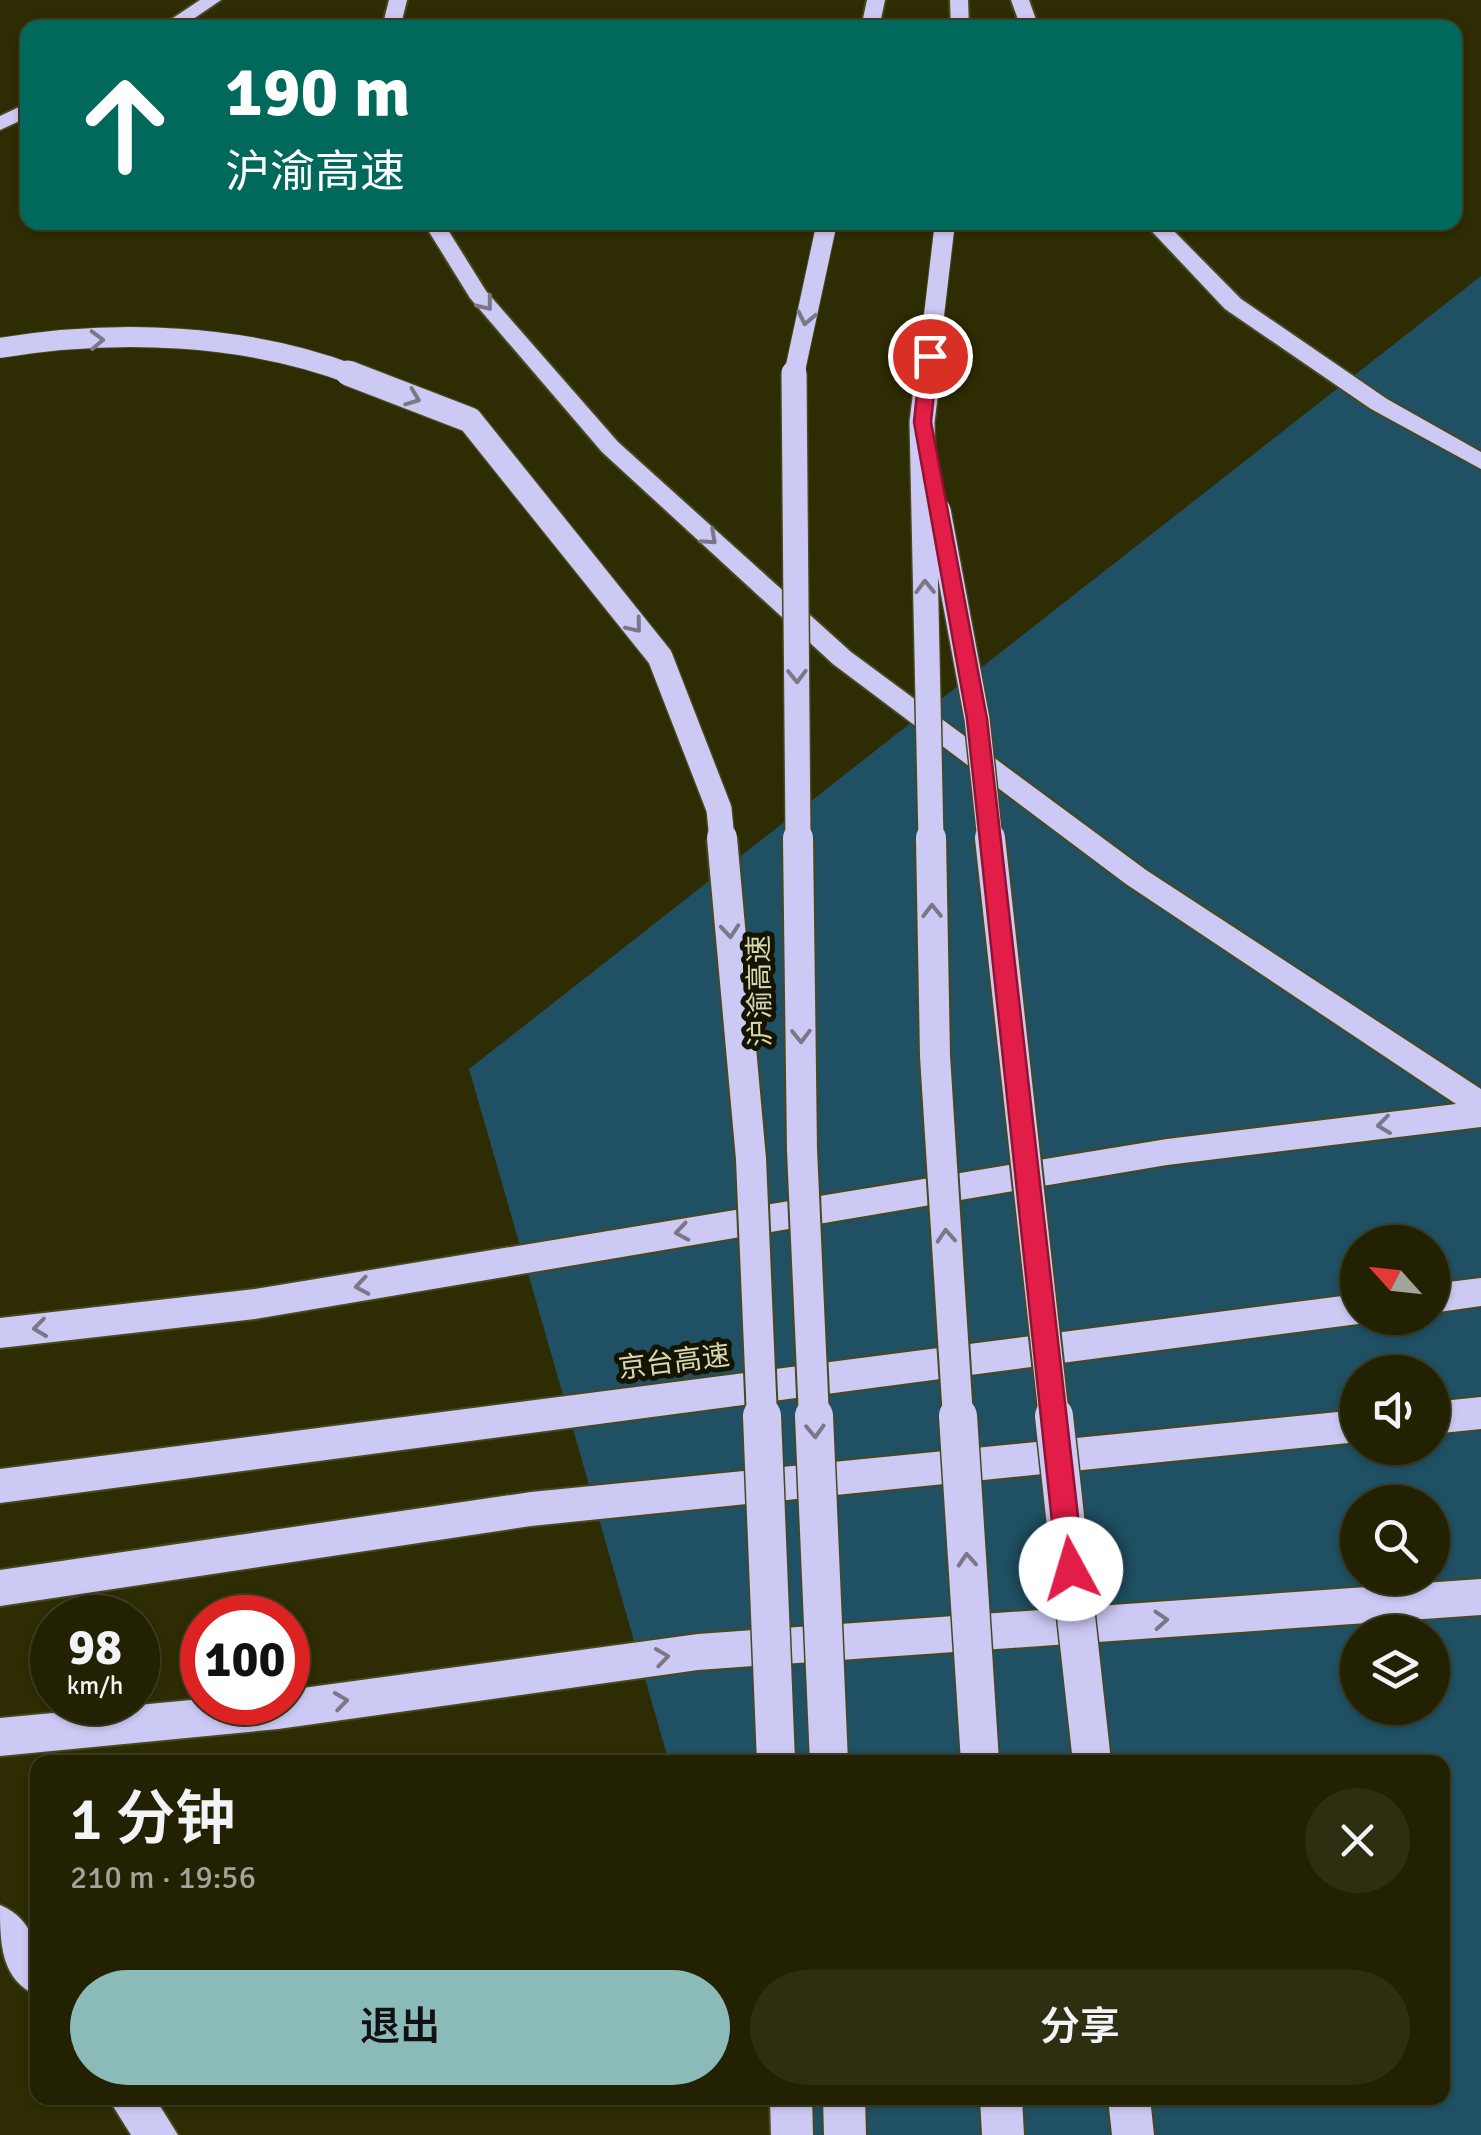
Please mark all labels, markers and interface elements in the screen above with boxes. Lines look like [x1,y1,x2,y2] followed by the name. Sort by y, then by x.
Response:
[225,49,410,135] text: 190 m
[60,60,190,190] icon: ahead
[225,145,405,200] text: 沪渝高速
[474,293,492,311] one-way arrow
[797,309,818,326] one-way arrow
[888,314,973,399] pin
[903,329,958,384] icon: arrive
[90,330,106,351] one-way arrow
[403,386,421,406] one-way arrow
[698,527,717,545] one-way arrow
[915,578,936,594] one-way arrow
[623,615,641,633] one-way arrow
[786,669,807,685] one-way arrow
[921,903,943,918] one-way arrow
[719,923,741,939] one-way arrow
[742,935,778,1047] street label: 沪渝高速
[790,1030,812,1045] one-way arrow
[1376,1114,1393,1135] one-way arrow
[674,1221,691,1242] one-way arrow
[1340,1225,1450,1335] north arrow
[1340,1225,1450,1725] map controls
[936,1228,957,1244] one-way arrow
[354,1275,370,1296] one-way arrow
[31,1317,47,1338] one-way arrow
[616,1338,732,1386] street label: 京台高速
[1340,1355,1450,1465] button: sound
[804,1423,825,1439] one-way arrow
[1340,1485,1450,1595] button: search
[1019,1517,1123,1621] position arrow
[957,1552,978,1568] one-way arrow
[180,1595,310,1725] speed limit sign: 100
[1153,1609,1169,1631] one-way arrow
[1340,1615,1450,1725] button: layers
[68,1617,122,1679] text: 98
[654,1647,671,1668] one-way arrow
[67,1670,123,1701] text: km/h
[332,1692,349,1713] one-way arrow
[70,1783,236,1857] text: 1 分钟
[1305,1788,1410,1893] button: close
[70,1858,256,1897] text: 210 m · 19:56
[70,1970,730,2085] button: 退出
[750,1970,1410,2085] button: 分享

